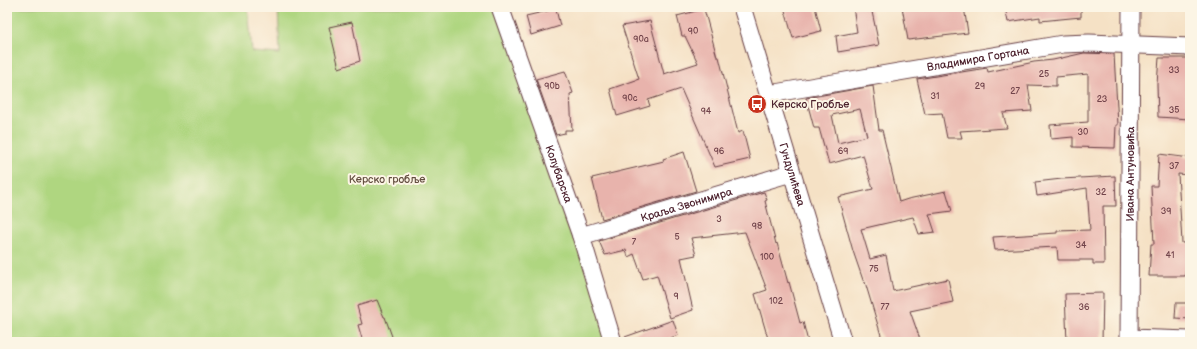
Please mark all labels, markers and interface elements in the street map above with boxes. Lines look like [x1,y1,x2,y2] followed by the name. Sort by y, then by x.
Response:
[688,26,698,37] house number: 90
[633,34,649,45] house number: 90a
[926,44,1031,74] street label: Владимира Гортана
[1168,65,1180,76] house number: 33
[1039,69,1049,80] house number: 25
[544,81,560,92] house number: 90b
[975,81,985,92] house number: 29
[1010,86,1020,97] house number: 27
[930,91,940,102] house number: 31
[622,93,638,104] house number: 90c
[746,93,768,115] bus stop icon: Керско Гробље
[1097,94,1108,105] house number: 23
[771,98,849,111] place label: Керско Гробље
[1169,105,1179,116] house number: 35
[701,106,712,117] house number: 94
[1124,126,1137,222] street label: Ивана Антуновића
[1078,127,1088,138] house number: 30
[776,141,808,208] street label: Гундулићева
[542,143,575,205] street label: Колубарска
[714,146,725,157] house number: 96
[838,146,848,157] house number: 69
[1169,161,1180,172] house number: 37
[349,173,425,186] park label: Керско гробље
[639,185,734,225] street label: Краља Звонимира
[1096,187,1107,198] house number: 32
[1161,206,1171,217] house number: 39
[716,214,722,225] house number: 3
[752,221,762,232] house number: 98
[674,232,680,243] house number: 5
[632,237,637,248] house number: 7
[1075,240,1087,251] house number: 34
[1166,250,1174,261] house number: 41
[760,252,774,263] house number: 100
[869,264,879,275] house number: 75
[673,291,679,302] house number: 9
[769,296,784,307] house number: 102
[881,302,890,313] house number: 77
[1078,302,1090,313] house number: 36

